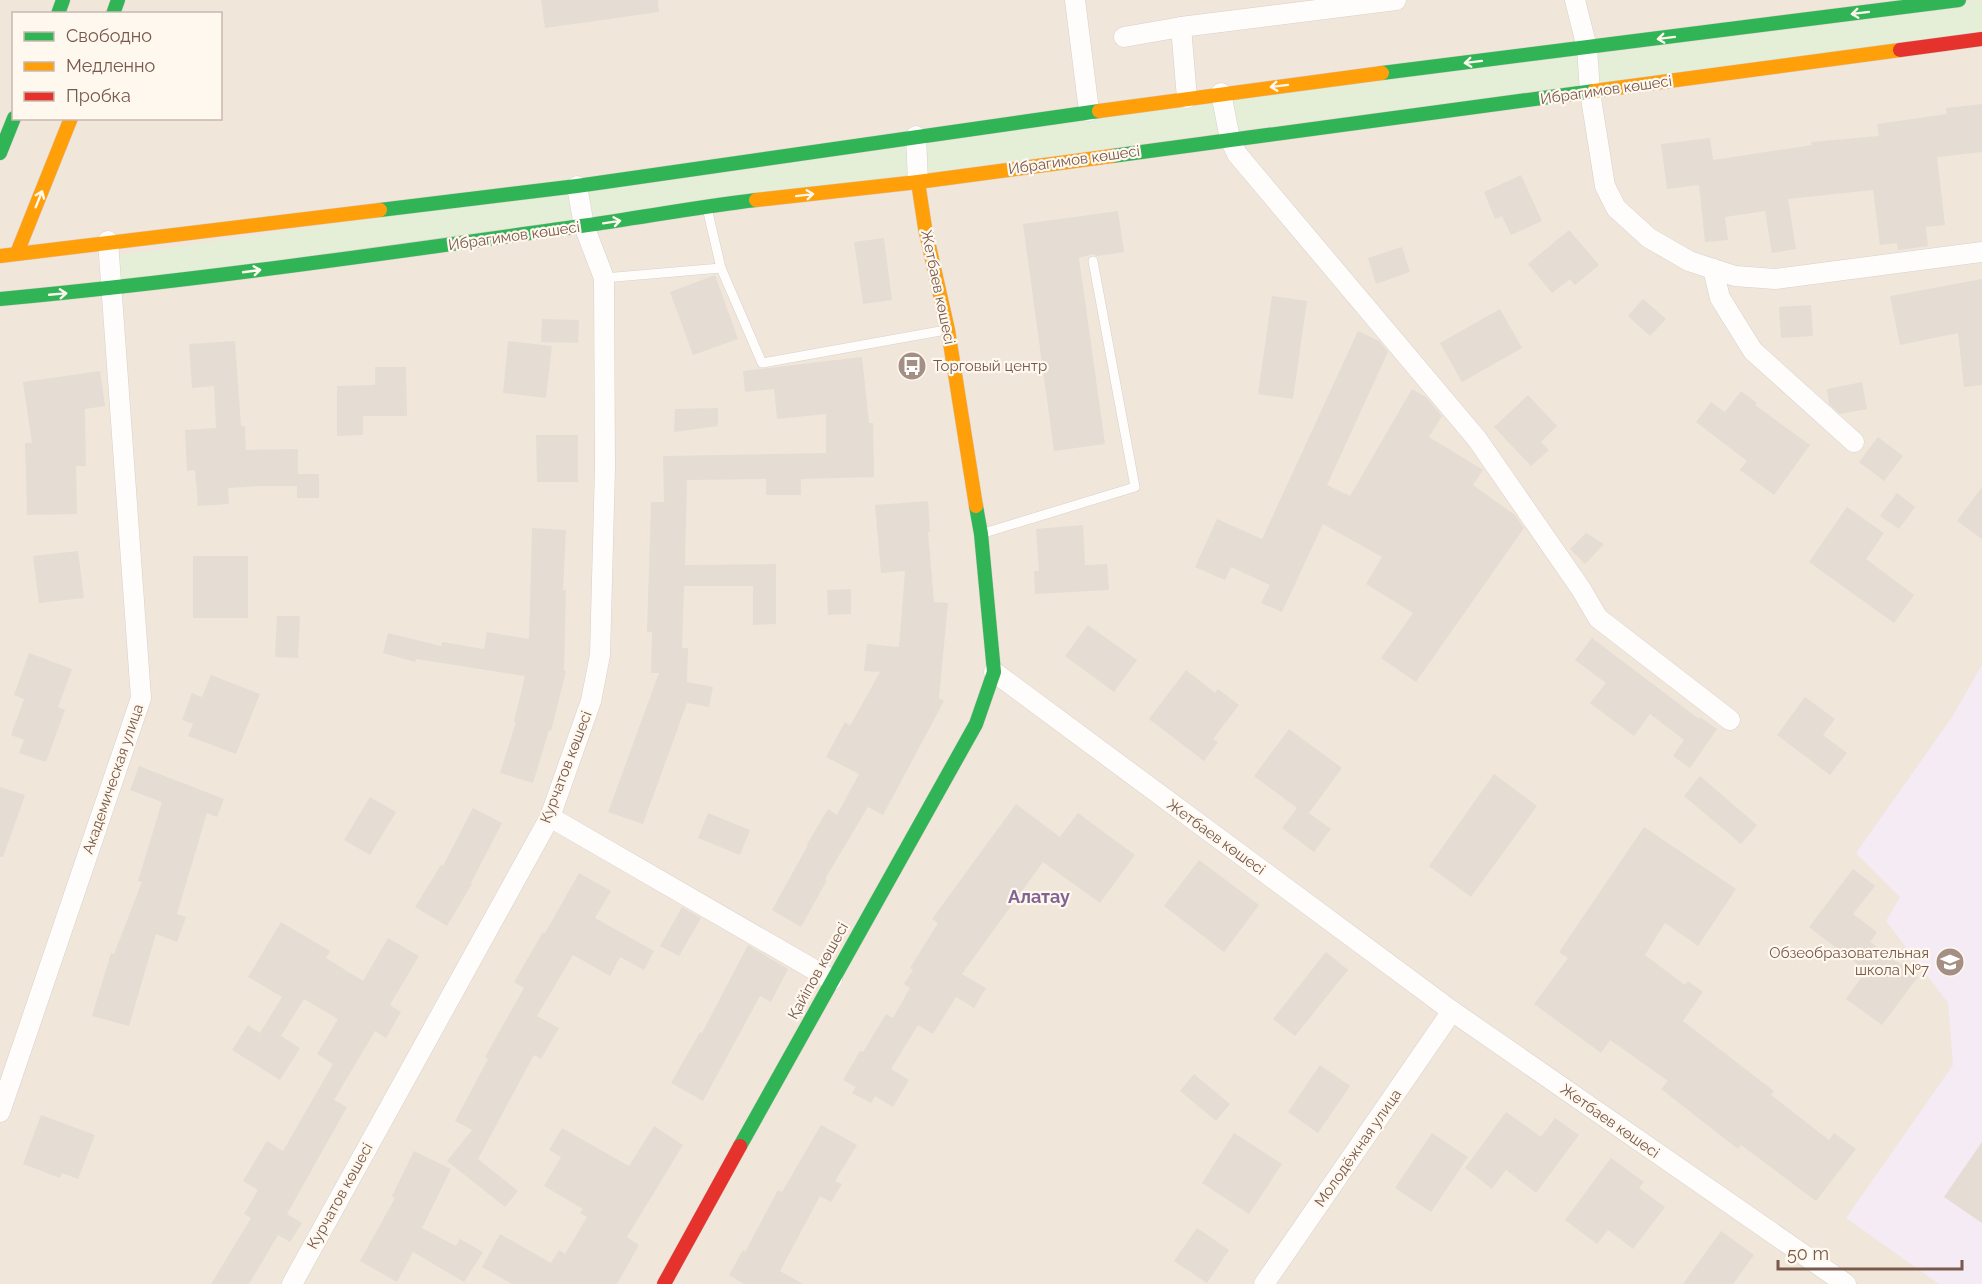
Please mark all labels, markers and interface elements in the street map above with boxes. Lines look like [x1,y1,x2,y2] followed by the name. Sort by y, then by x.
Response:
[1850,8,1870,19] one-way arrow
[12,12,222,120] legend
[66,25,152,46] text: Свободно
[1657,32,1677,43] one-way arrow
[66,55,155,76] text: Медленно
[1463,57,1483,68] one-way arrow
[1539,72,1673,108] street label: Ибрагимов көшесі
[1270,81,1290,92] one-way arrow
[66,85,131,106] text: Пробка
[1007,142,1141,178] street label: Ибрагимов көшесі
[794,189,814,200] one-way arrow
[34,190,45,209] one-way arrow
[601,216,621,227] one-way arrow
[447,218,581,254] street label: Ибрагимов көшесі
[917,228,959,346] street label: Жетбаев көшесі
[241,265,261,276] one-way arrow
[48,288,68,299] one-way arrow
[896,350,928,382] bus stop icon: Торговый центр
[933,357,1047,375] place label: Торговый центр
[79,702,147,856] street label: Академическая улица
[536,708,596,826] street label: Курчатов көшесі
[1163,795,1269,879] street label: Жетбаев көшесі
[1008,886,1070,907] district label: Алатау
[784,919,852,1023] street label: Қайіпов көшесі
[1769,944,1929,979] place label: Обзеобразовательная школа №7
[1934,946,1966,978] school or university icon: Обзеобразовательная школа №7
[1557,1080,1663,1162] street label: Жетбаев көшесі
[1311,1086,1405,1210] street label: Молодёжная улица
[303,1140,377,1252] street label: Курчатов көшесі
[1778,1233,1962,1271] scale bar
[1787,1243,1829,1264] text: 50 m

